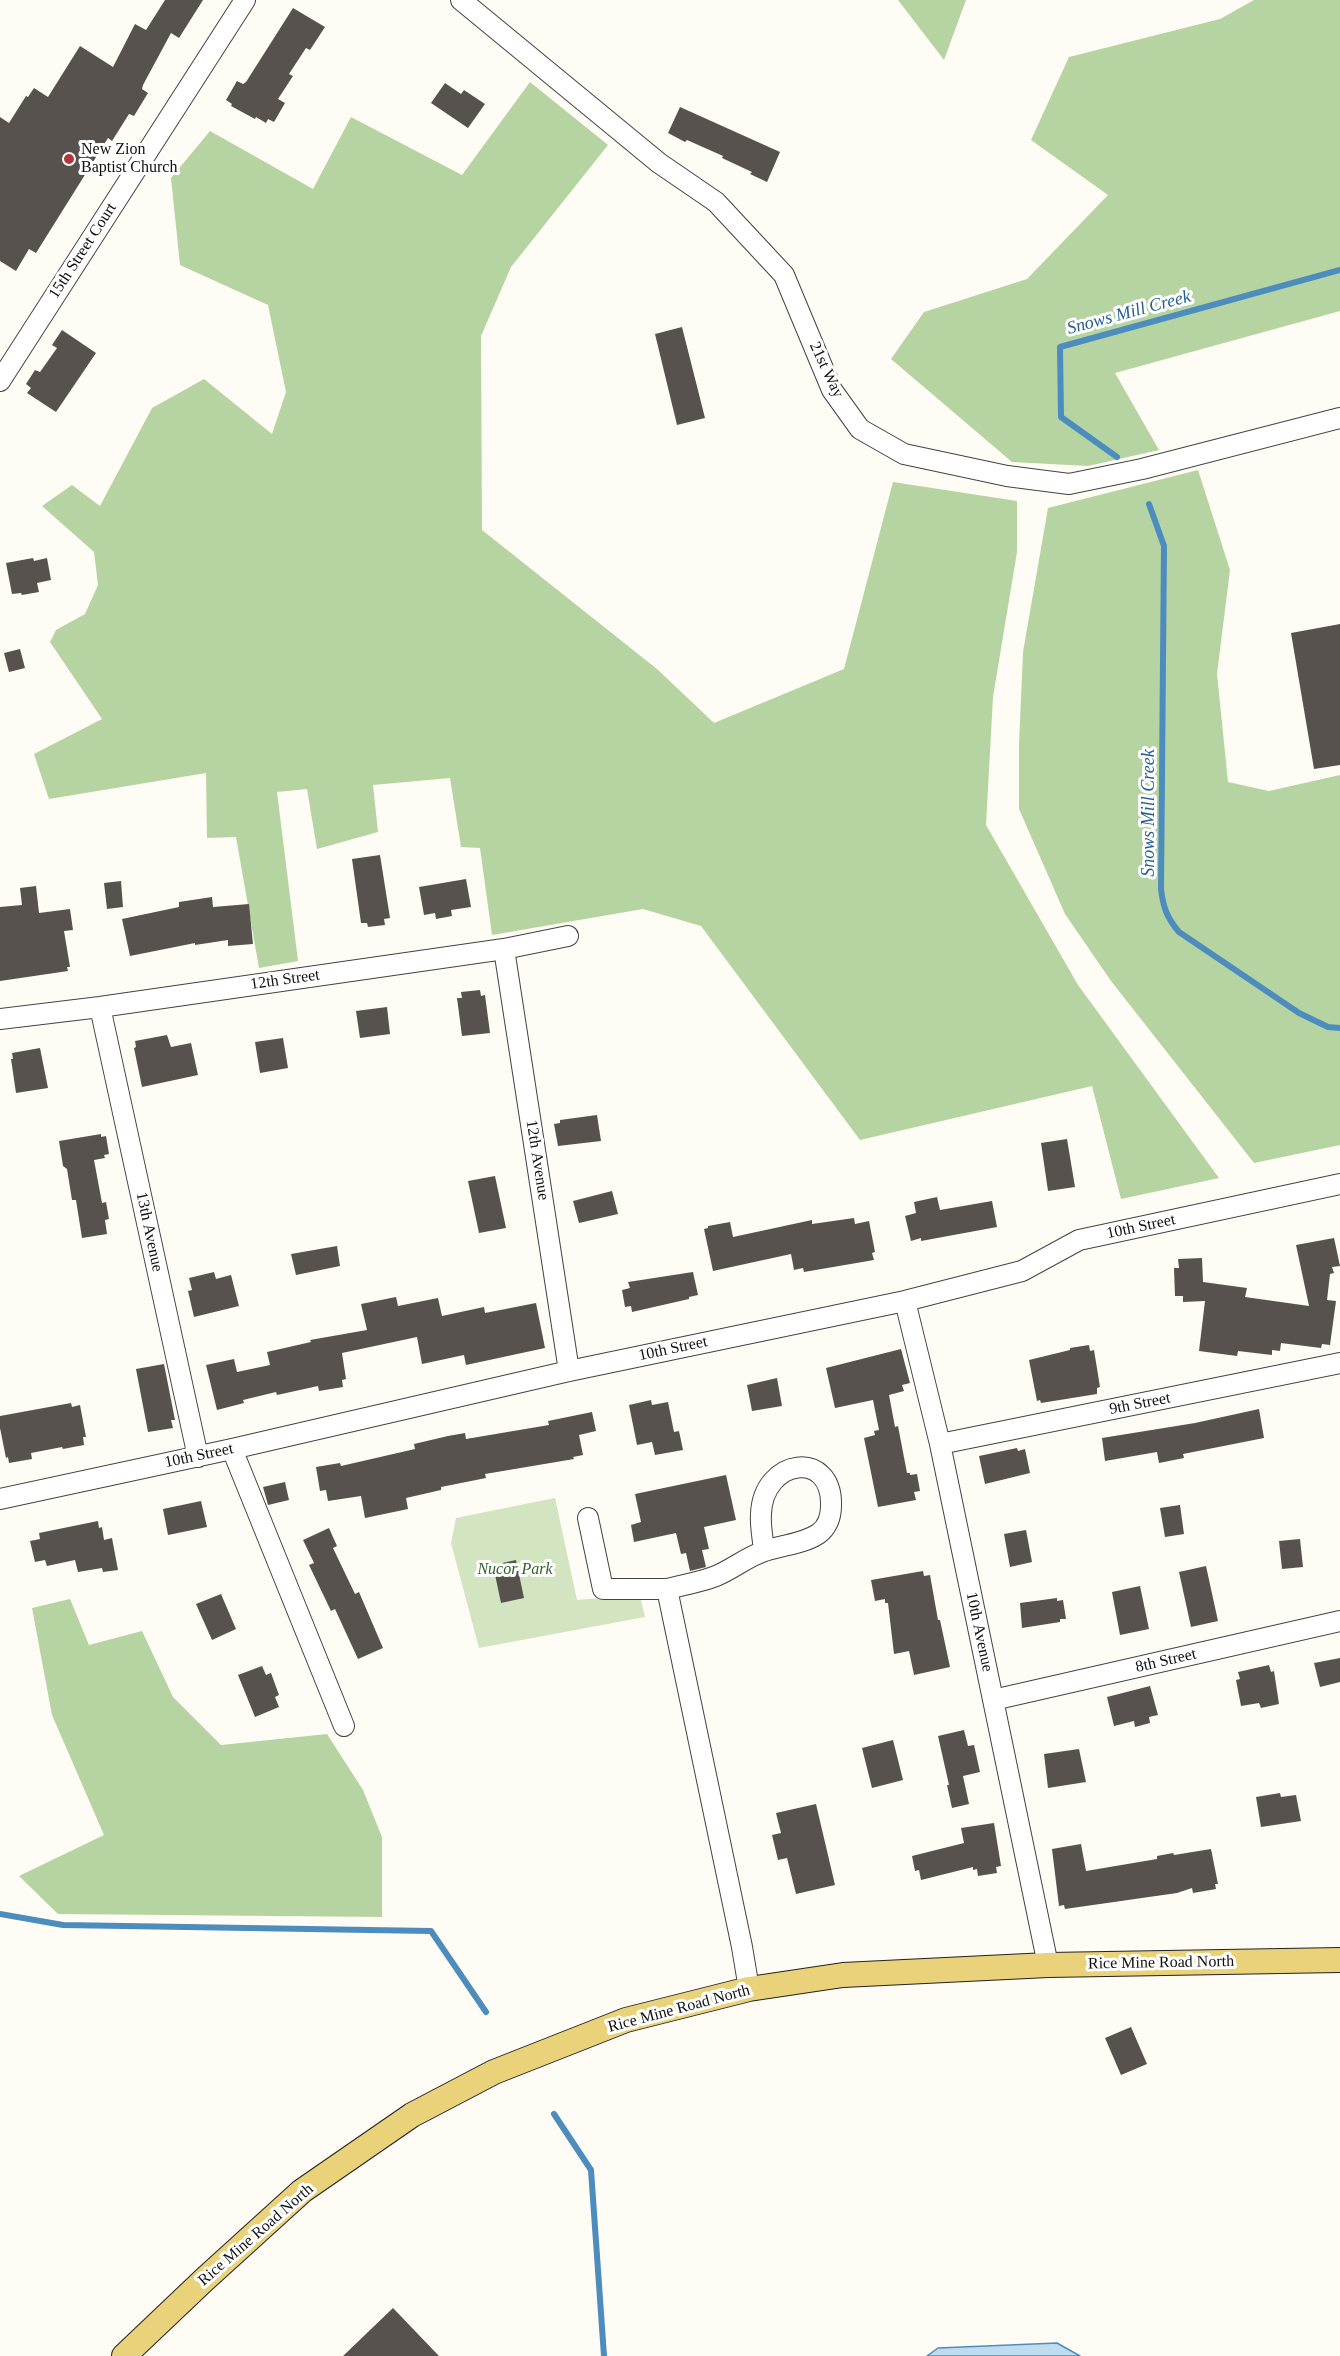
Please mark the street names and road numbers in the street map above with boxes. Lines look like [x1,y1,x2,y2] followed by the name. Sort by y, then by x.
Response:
[45,200,121,302] street label: 15th Street Court
[805,339,847,401] street label: 21st Way
[249,966,321,994] street label: 12th Street
[521,1118,553,1202] street label: 12th Avenue
[131,1190,167,1274] street label: 13th Avenue
[1105,1210,1177,1244] street label: 10th Street
[637,1332,709,1366] street label: 10th Street
[1108,1389,1172,1419] street label: 9th Street
[163,1439,235,1473] street label: 10th Street
[961,1590,997,1674] street label: 10th Avenue
[1134,1645,1198,1677] street label: 8th Street
[1088,1952,1234,1974] street label: Rice Mine Road North
[606,1981,752,2037] street label: Rice Mine Road North
[195,2180,317,2290] street label: Rice Mine Road North

